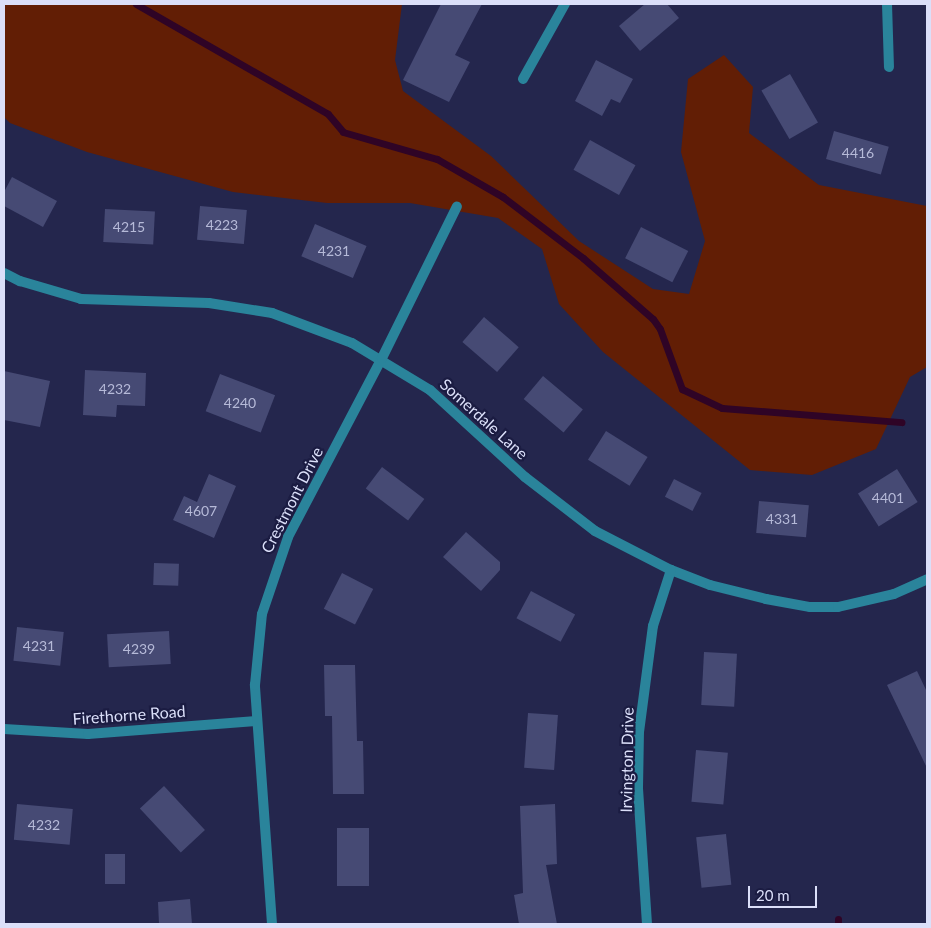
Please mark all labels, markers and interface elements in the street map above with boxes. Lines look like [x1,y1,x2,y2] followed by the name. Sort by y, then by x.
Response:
[842,145,874,161] house number: 4416
[206,217,238,233] house number: 4223
[113,219,145,235] house number: 4215
[318,243,350,259] house number: 4231
[436,375,532,463] street label: Somerdale Lane
[99,381,131,397] house number: 4232
[224,395,256,411] house number: 4240
[257,444,327,556] street label: Crestmont Drive
[872,490,904,506] house number: 4401
[185,503,217,519] house number: 4607
[766,511,798,527] house number: 4331
[23,638,55,654] house number: 4231
[123,641,155,657] house number: 4239
[72,701,186,729] street label: Firethorne Road
[616,707,638,813] street label: Irvington Drive
[28,817,60,833] house number: 4232
[751,876,820,908] scale bar
[756,886,790,904] text: 20 m

